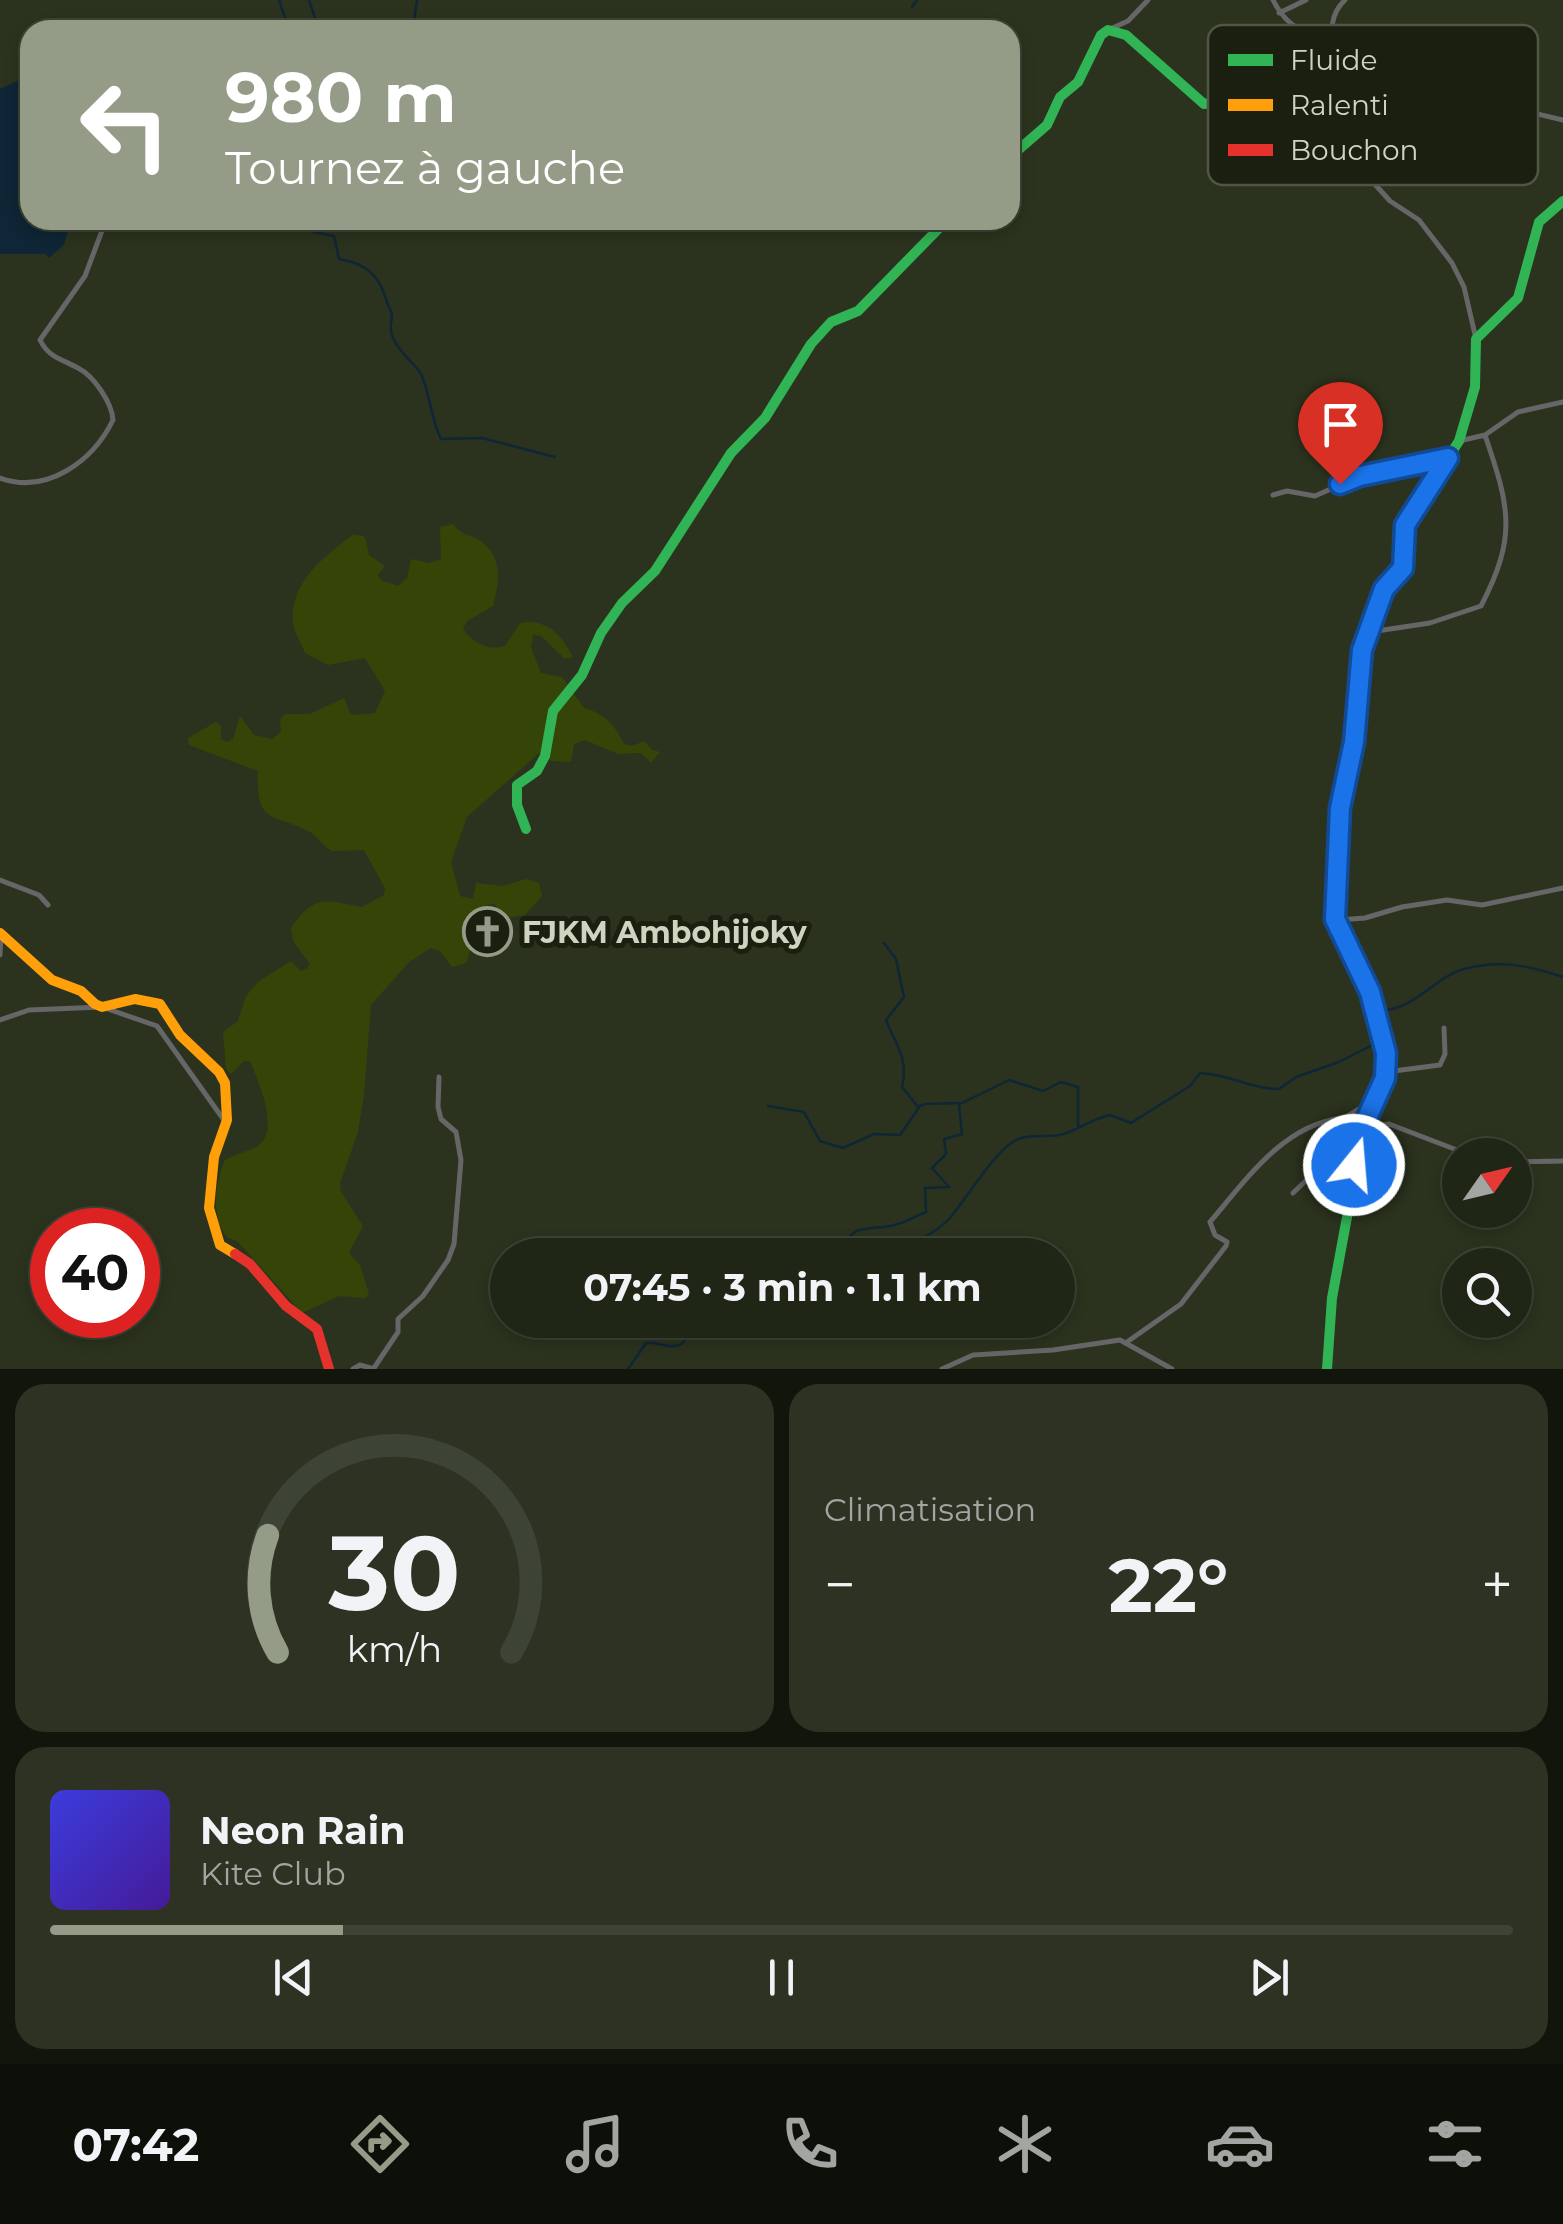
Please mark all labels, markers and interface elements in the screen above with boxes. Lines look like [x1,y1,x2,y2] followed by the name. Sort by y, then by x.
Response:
[1208,25,1538,185] legend
[1290,43,1378,77] text: Fluide
[225,54,457,140] text: 980 m
[60,60,190,190] icon: left
[1290,88,1389,122] text: Ralenti
[1290,133,1418,167] text: Bouchon
[225,140,625,195] text: Tournez à gauche
[1298,382,1383,485] pin
[1313,397,1368,452] icon: arrive
[461,906,513,958] church icon: FJKM Ambohijoky
[522,914,808,951] place label: FJKM Ambohijoky
[1302,1113,1406,1217] position arrow
[1442,1138,1532,1228] north arrow
[1442,1138,1532,1338] map controls
[30,1208,160,1338] speed limit sign: 40
[1442,1248,1532,1338] button: search
[583,1264,982,1311] text: 07:45 · 3 min · 1.1 km
[824,1490,1036,1529] text: Climatisation
[327,1509,461,1636] text: 30
[1109,1539,1228,1631] text: 22°
[824,1551,856,1618] text: −
[1481,1551,1513,1618] text: +
[347,1627,442,1671] text: km/h
[200,1807,405,1854] text: Neon Rain
[200,1854,346,1893] text: Kite Club
[266,1950,321,2005] icon: previous
[754,1950,809,2005] icon: pause
[1242,1950,1297,2005] icon: next
[345,2109,415,2179] icon: directions
[560,2109,630,2179] icon: music
[775,2109,845,2179] icon: phone
[990,2109,1060,2179] icon: climate
[1205,2109,1275,2179] icon: car
[1420,2109,1490,2179] icon: filters
[73,2117,199,2172] text: 07:42

